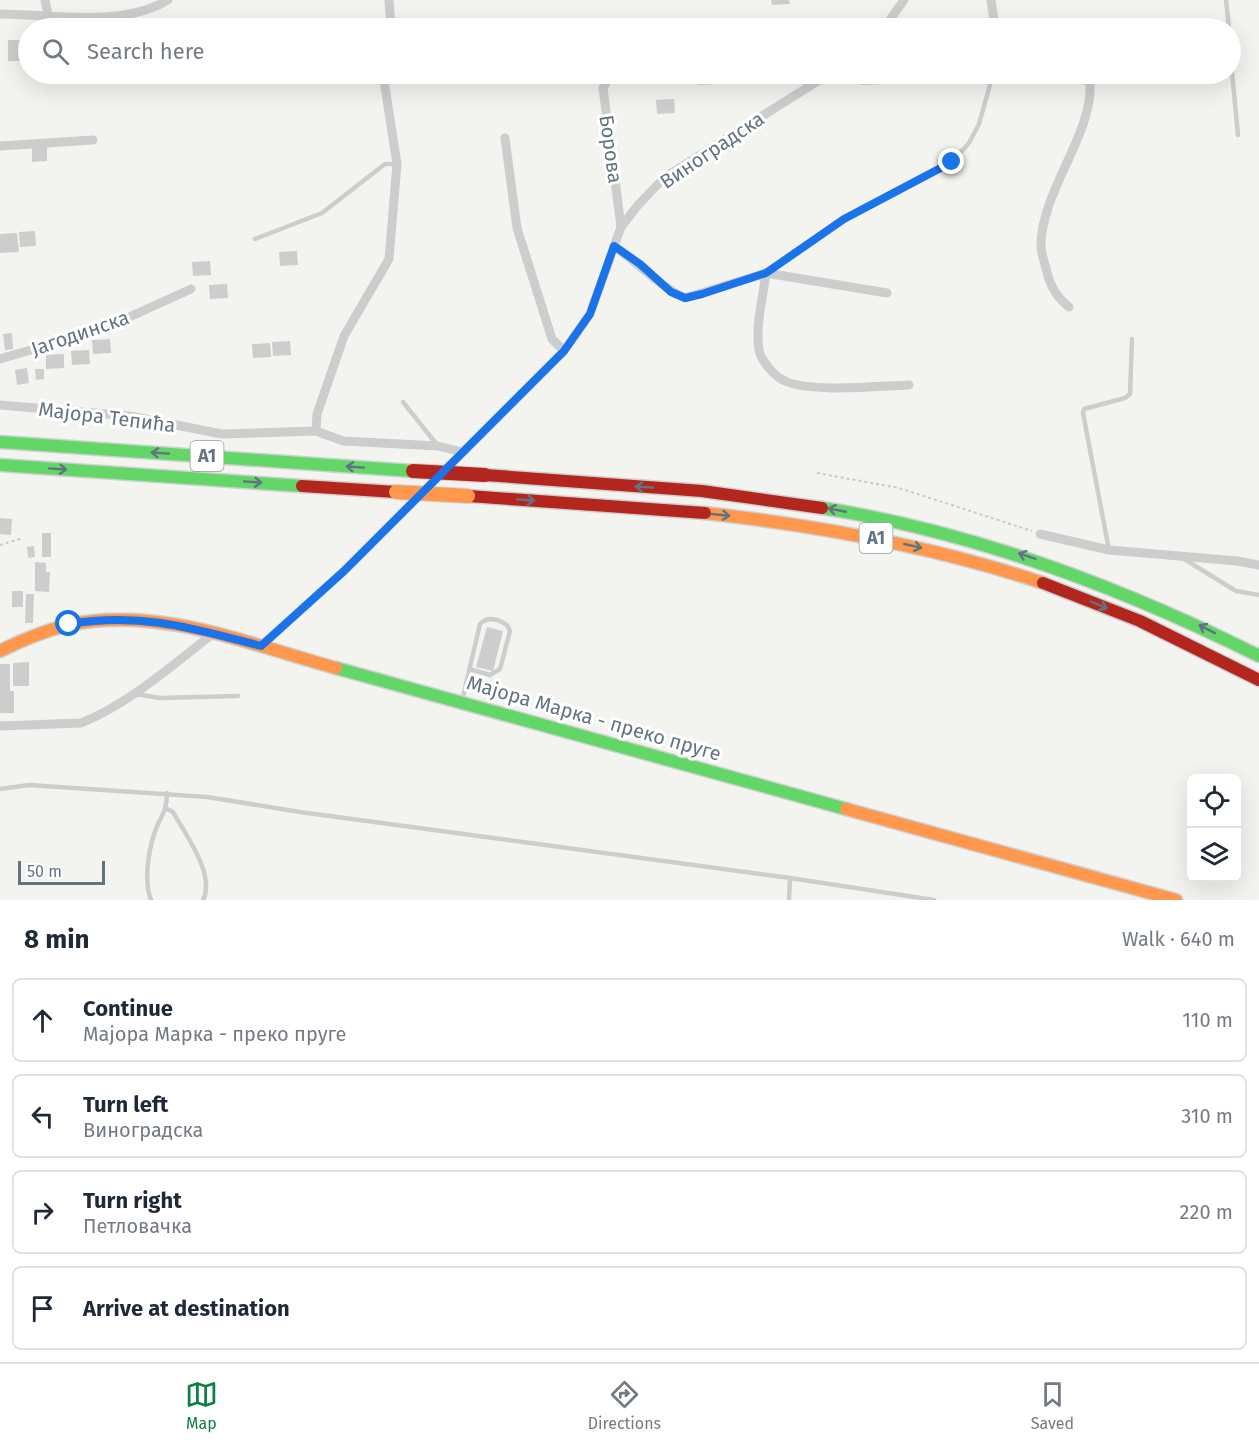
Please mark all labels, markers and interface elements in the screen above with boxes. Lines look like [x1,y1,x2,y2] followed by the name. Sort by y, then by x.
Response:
[18,18,1241,84] search box
[39,35,72,68] icon: search
[87,38,205,65] text: Search here
[655,106,769,194] street label: Виноградска
[594,113,628,185] street label: Борова
[938,148,964,174] route end
[28,305,132,361] street label: Јагодинска
[37,397,177,437] street label: Мајора Тепића
[190,441,224,471] road number: A1
[151,447,171,458] one-way arrow
[345,461,365,472] one-way arrow
[48,464,68,475] one-way arrow
[242,477,262,488] one-way arrow
[634,481,654,492] one-way arrow
[516,494,536,505] one-way arrow
[828,504,848,515] one-way arrow
[710,510,730,521] one-way arrow
[860,523,892,553] road number: A1
[903,540,922,552] one-way arrow
[1018,550,1037,561] one-way arrow
[1089,600,1107,611] one-way arrow
[55,610,81,636] route start
[1198,623,1216,635] one-way arrow
[464,670,724,766] street label: Мајора Марка - преко пруге
[1187,774,1241,882] map controls
[1187,774,1241,828] button: locate
[1187,828,1241,882] button: layers
[18,858,105,886] scale bar
[27,862,62,881] text: 50 m
[24,924,90,955] text: 8 min
[1122,927,1235,951] text: Walk · 640 m
[83,995,173,1022] text: Continue
[26,1004,59,1037] icon: ahead
[1182,1008,1233,1032] text: 110 m
[83,1022,347,1046] text: Мајора Марка - преко пруге
[83,1091,168,1118] text: Turn left
[26,1100,59,1133] icon: left
[1181,1104,1233,1128] text: 310 m
[83,1118,203,1142] text: Виноградска
[83,1187,182,1214] text: Turn right
[26,1196,59,1229] icon: right
[1180,1200,1233,1224] text: 220 m
[83,1214,192,1238] text: Петловачка
[26,1292,59,1325] icon: arrive
[83,1295,290,1322] text: Arrive at destination
[185,1378,218,1433] tab: Map
[588,1378,661,1433] tab: Directions
[1031,1378,1074,1433] tab: Saved

